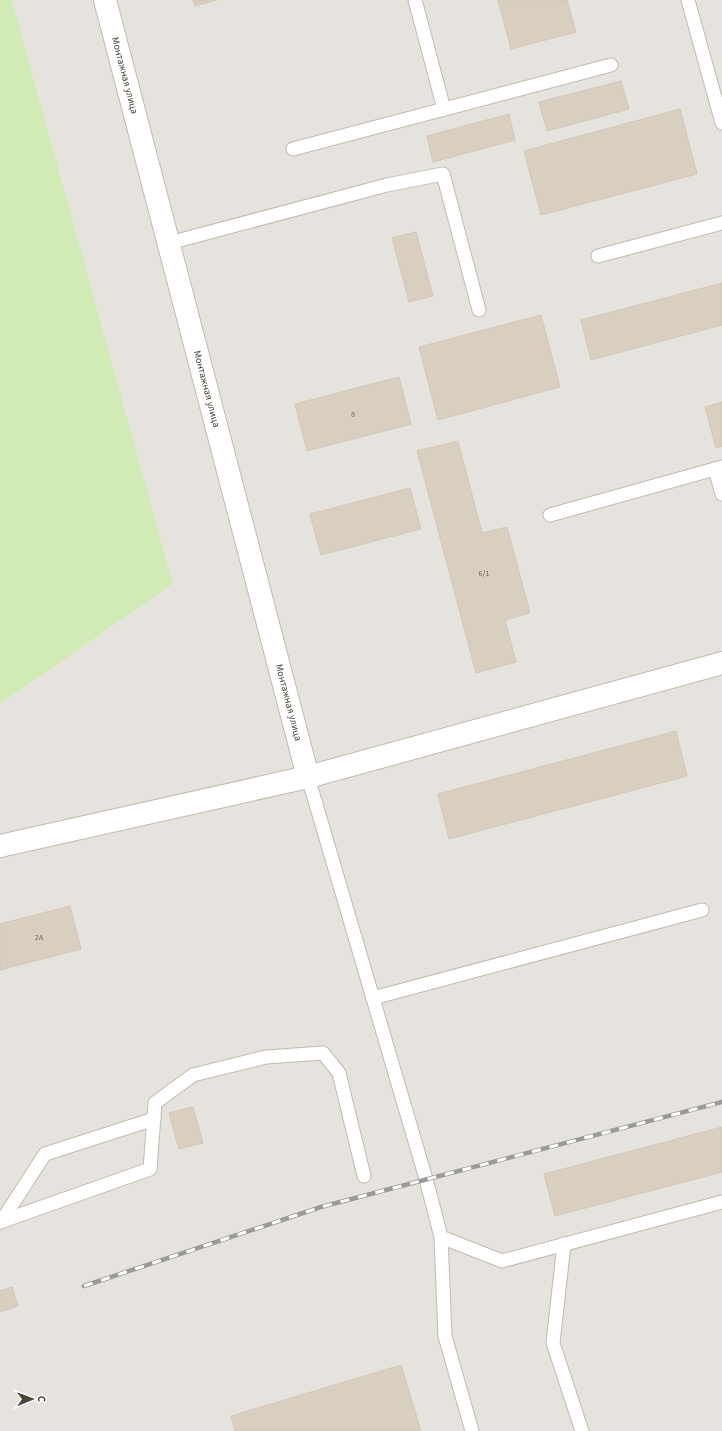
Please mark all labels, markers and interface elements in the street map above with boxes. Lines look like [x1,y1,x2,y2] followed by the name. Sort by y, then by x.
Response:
[108,36,141,115] street label: Монтажная улица
[190,349,223,429] street label: Монтажная улица
[351,409,355,420] house number: 8
[479,568,489,579] house number: 6/1
[272,663,305,742] street label: Монтажная улица
[35,932,44,943] house number: 2А
[12,1379,52,1419] north arrow
[34,1396,49,1403] text: С

